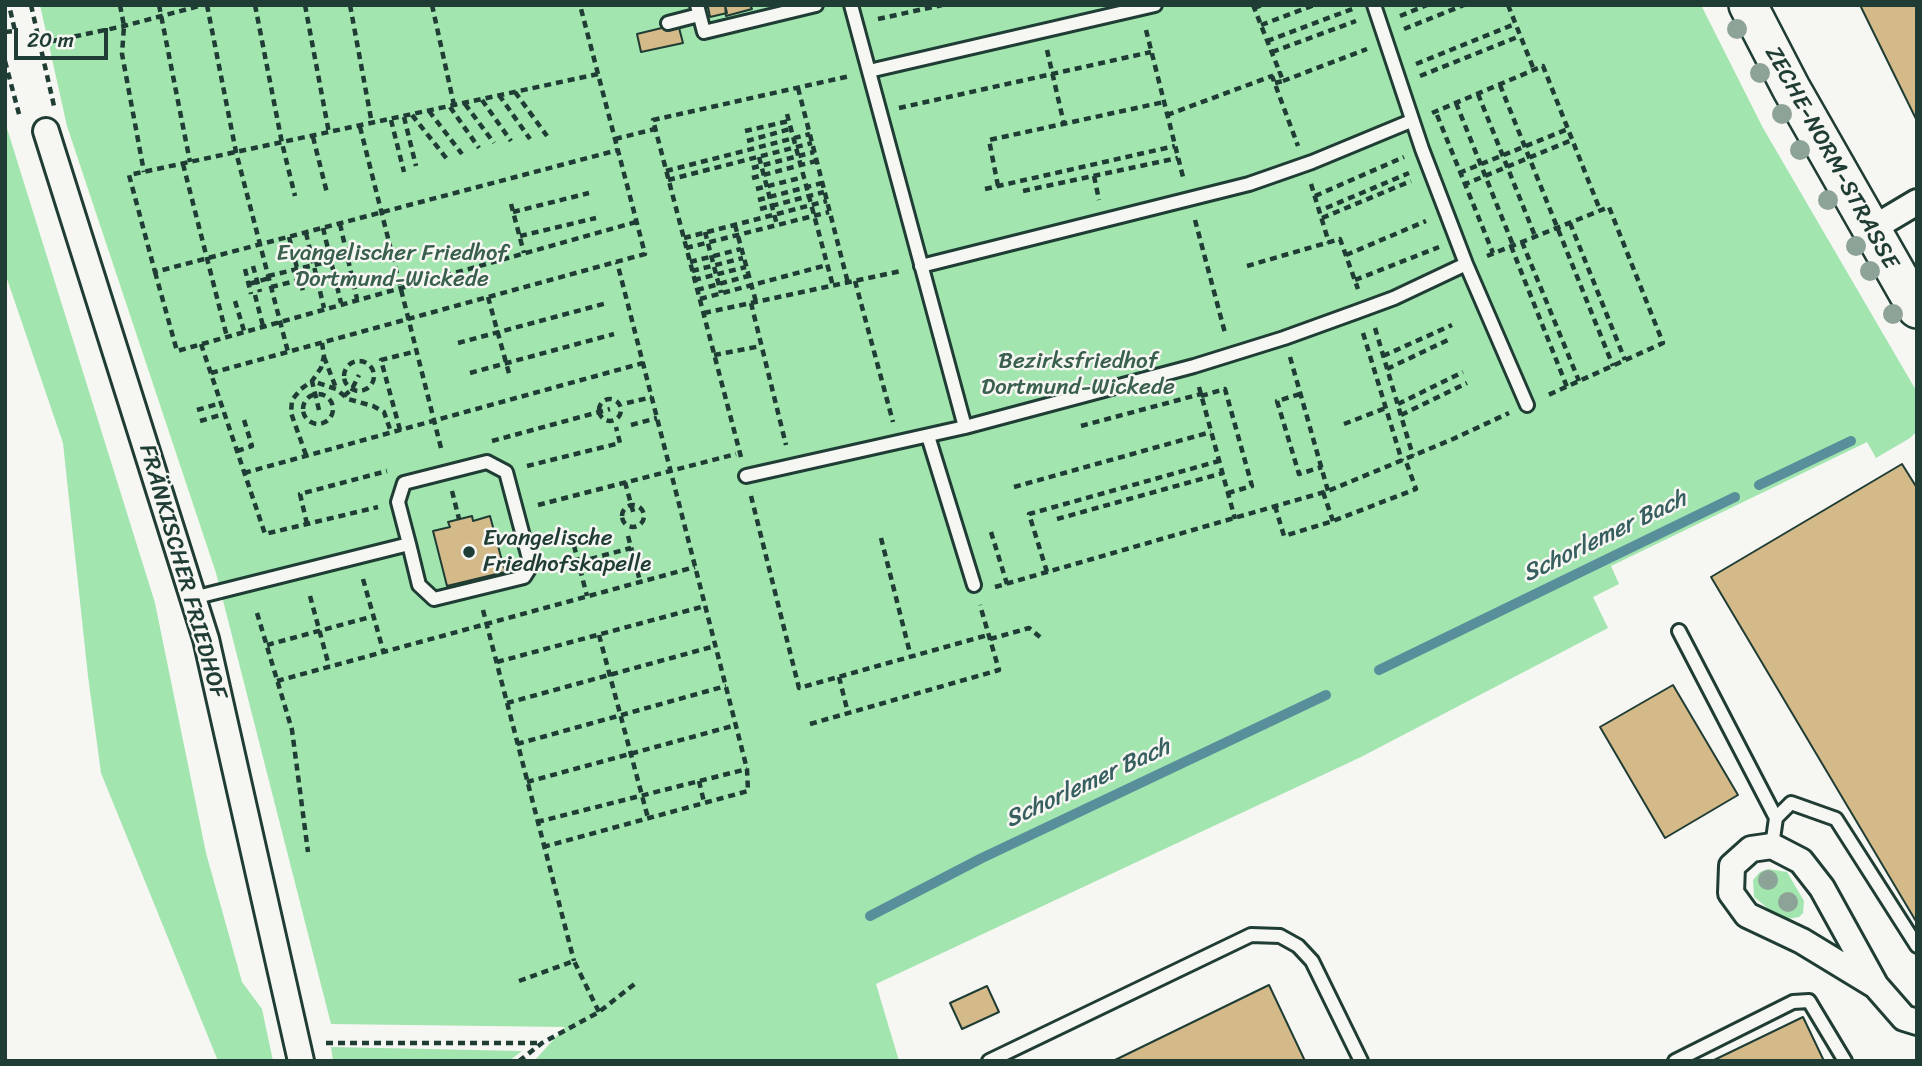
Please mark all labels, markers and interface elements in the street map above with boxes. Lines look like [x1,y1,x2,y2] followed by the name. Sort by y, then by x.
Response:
[18,14,112,58] scale bar
[27,21,74,59] text: 20 m
[1758,42,1904,274] street label: ZECHE-NORM-STRASSE
[277,240,507,294] park label: Evangelischer Friedhof Dortmund-Wickede
[981,348,1175,402] park label: Bezirksfriedhof Dortmund-Wickede
[132,441,232,703] street label: FRÄNKISCHER FRIEDHOF
[1518,485,1692,589] water label: Schorlemer Bach
[483,525,651,579] place label: Evangelische Friedhofskapelle
[461,544,477,560] marker: Evangelische Friedhofskapelle
[1001,733,1175,835] water label: Schorlemer Bach

